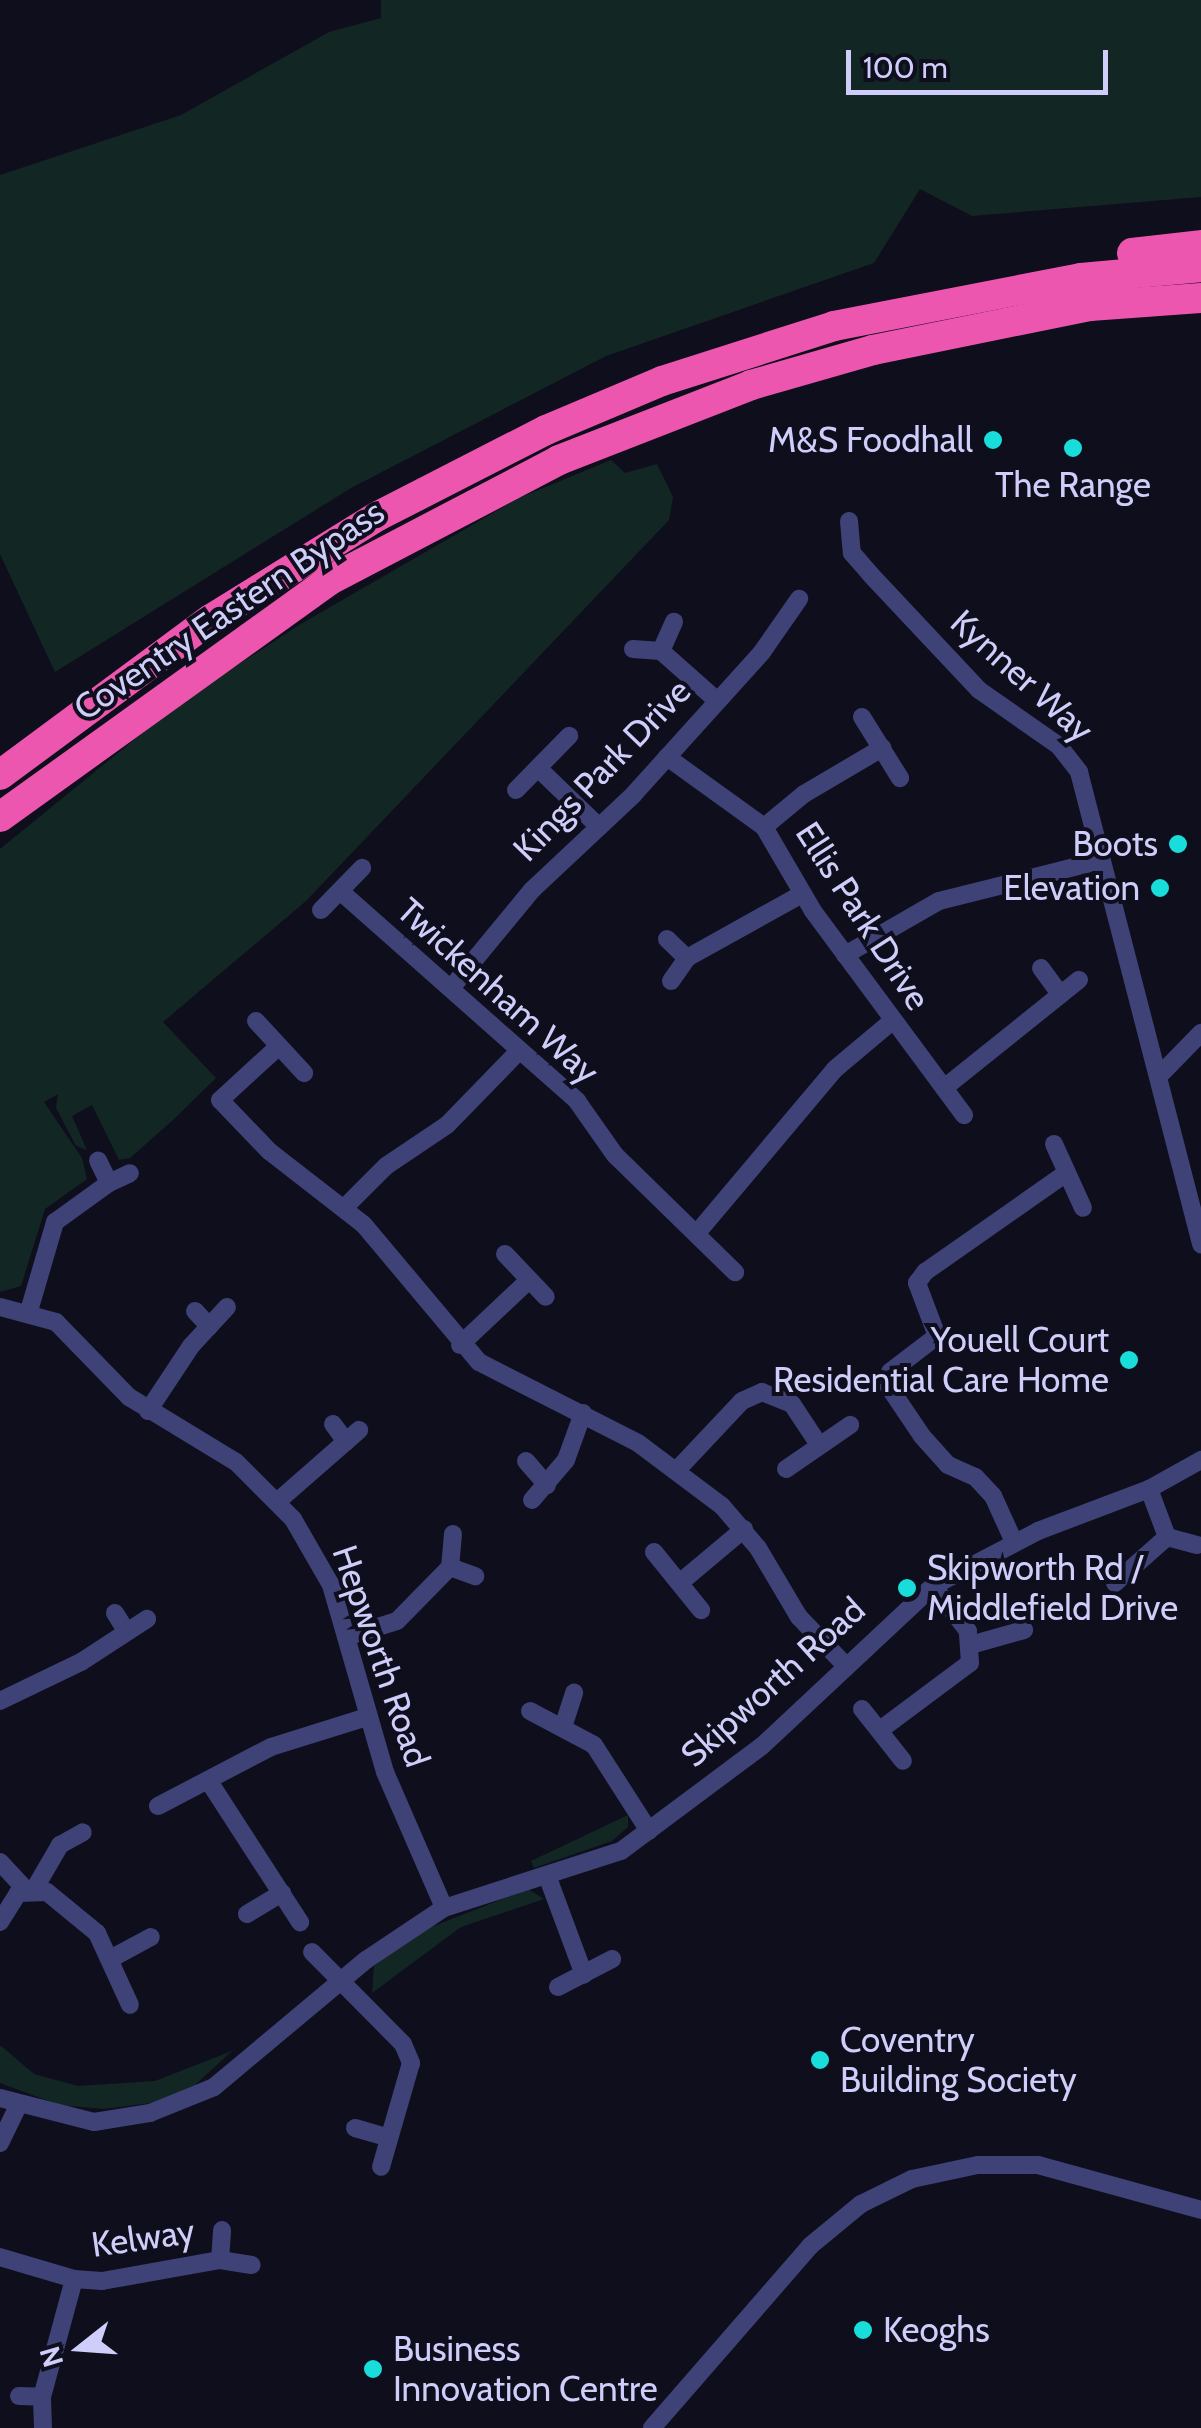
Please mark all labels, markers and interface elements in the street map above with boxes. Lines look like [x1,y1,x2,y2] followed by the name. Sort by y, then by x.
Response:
[851,30,1114,92] scale bar
[863,49,948,86] text: 100 m
[768,419,973,461] place label: M&S Foodhall
[982,429,1004,451] marker: M&S Foodhall
[1062,437,1084,459] marker: The Range
[995,464,1151,506] place label: The Range
[66,491,392,729] street label: Coventry Eastern Bypass
[942,601,1102,751] street label: Kynner Way
[505,670,699,870] street label: Kings Park Drive
[787,814,939,1018] street label: Ellis Park Drive
[1073,823,1158,865] place label: Boots
[1167,833,1189,855] marker: Boots
[1003,867,1140,909] place label: Elevation
[1149,877,1171,899] marker: Elevation
[388,889,608,1093] street label: Twickenham Way
[773,1319,1109,1401] place label: Youell Court Residential Care Home
[1118,1349,1140,1371] marker: Youell Court Residential Care Home
[323,1540,439,1772] street label: Hepworth Road
[927,1547,1178,1629] place label: Skipworth Rd / Middlefield Drive
[896,1577,918,1599] marker: Skipworth Rd / Middlefield Drive
[672,1589,874,1775] street label: Skipworth Road
[840,2019,1077,2101] place label: Coventry Building Society
[809,2049,831,2071] marker: Coventry Building Society
[89,2210,197,2266] street label: Kelway
[30,2298,130,2398] north arrow
[883,2309,990,2351] place label: Keoghs
[852,2319,874,2341] marker: Keoghs
[393,2328,658,2410] place label: Business Innovation Centre
[32,2342,70,2371] text: N
[362,2358,384,2380] marker: Business Innovation Centre

